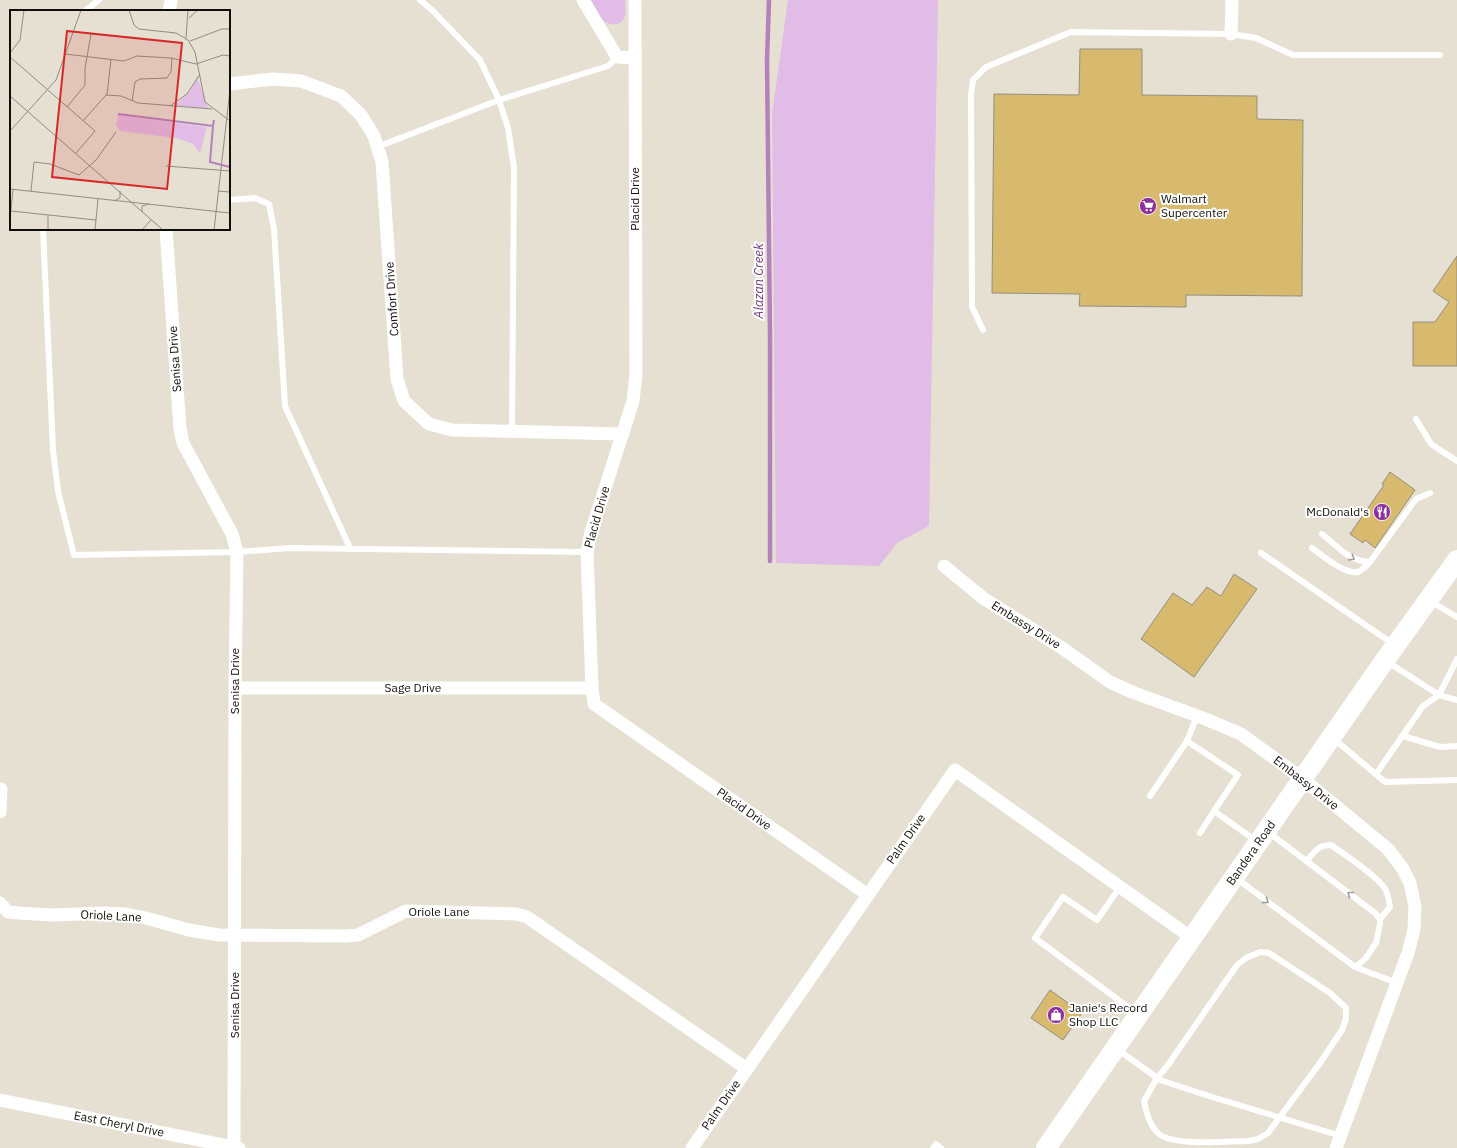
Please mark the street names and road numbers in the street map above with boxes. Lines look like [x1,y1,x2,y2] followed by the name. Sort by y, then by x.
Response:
[627,167,642,231] street label: Placid Drive
[381,261,402,337] street label: Comfort Drive
[165,325,184,393] street label: Senisa Drive
[581,484,613,550] street label: Placid Drive
[989,597,1064,652] street label: Embassy Drive
[227,647,242,714] street label: Senisa Drive
[385,680,442,695] street label: Sage Drive
[1271,752,1342,813] street label: Embassy Drive
[714,784,775,833] street label: Placid Drive
[883,810,929,867] street label: Palm Drive
[1223,817,1278,888] street label: Bandera Road
[408,904,470,919] street label: Oriole Lane
[80,906,142,925] street label: Oriole Lane
[227,971,242,1038] street label: Senisa Drive
[698,1076,744,1133] street label: Palm Drive
[73,1107,166,1140] street label: East Cheryl Drive

